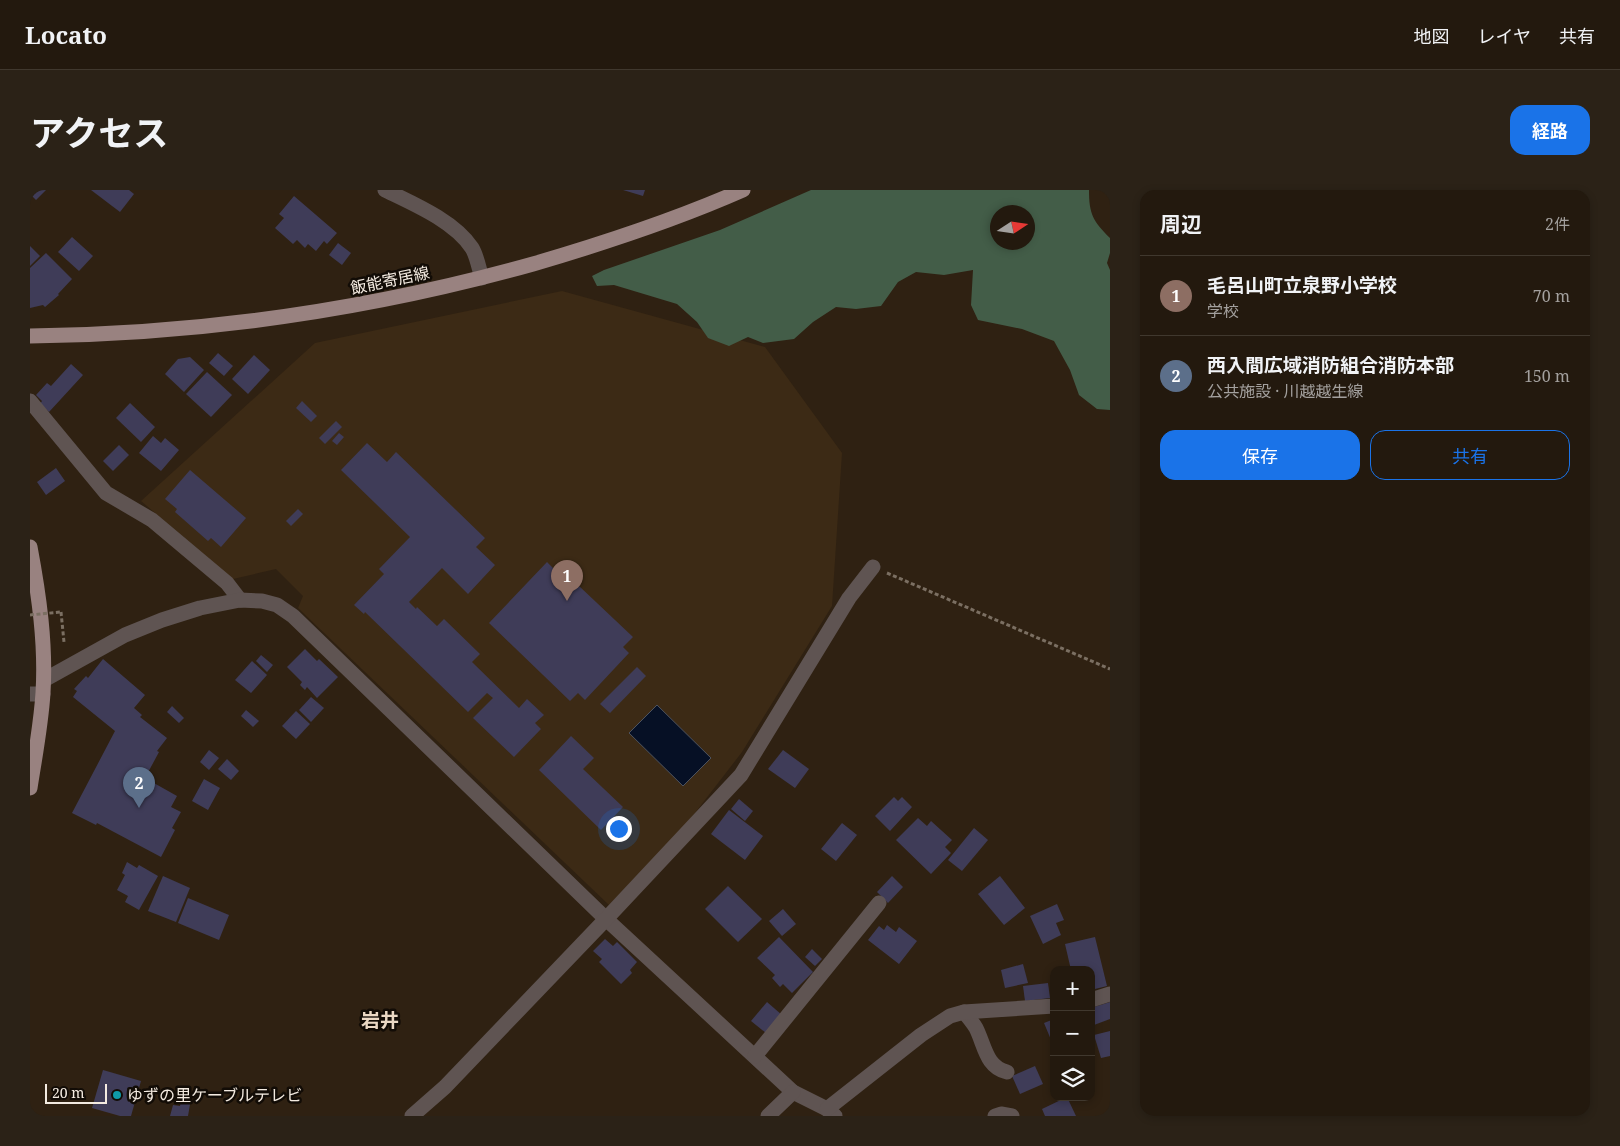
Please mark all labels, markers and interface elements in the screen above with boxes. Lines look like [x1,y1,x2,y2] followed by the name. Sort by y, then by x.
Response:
[25,18,107,51] text: Locato
[1414,24,1450,48] text: 地図
[1478,24,1531,48] text: レイヤ
[1559,24,1595,48] text: 共有
[1510,105,1590,155] button: 経路
[30,109,168,156] text: アクセス
[990,205,1035,250] north arrow
[1160,210,1202,238] text: 周辺
[1545,213,1570,235] text: 2件
[349,261,431,299] street label: 飯能寄居線
[1207,272,1397,298] text: 毛呂山町立泉野小学校
[1171,285,1181,307] text: 1
[1533,285,1570,307] text: 70 m
[1207,300,1239,322] text: 学校
[1207,352,1454,378] text: 西入間広域消防組合消防本部
[1171,365,1181,387] text: 2
[1524,365,1570,387] text: 150 m
[1207,380,1363,402] text: 公共施設 · 川越越生線
[1160,430,1360,480] button: 保存
[1370,430,1570,480] button: 共有
[551,560,583,601] pin: 1
[123,767,155,808] pin: 2
[606,816,632,842] your location
[1050,966,1095,1101] map controls
[1050,966,1095,1011] button: +
[361,1007,399,1033] district label: 岩井
[1050,1011,1095,1056] button: −
[1050,1056,1095,1101] button: layers
[45,1081,108,1104] scale bar
[52,1083,85,1102] text: 20 m
[127,1084,302,1106] place label: ゆずの里ケーブルテレビ
[111,1089,123,1101] marker: ゆずの里ケーブルテレビ

